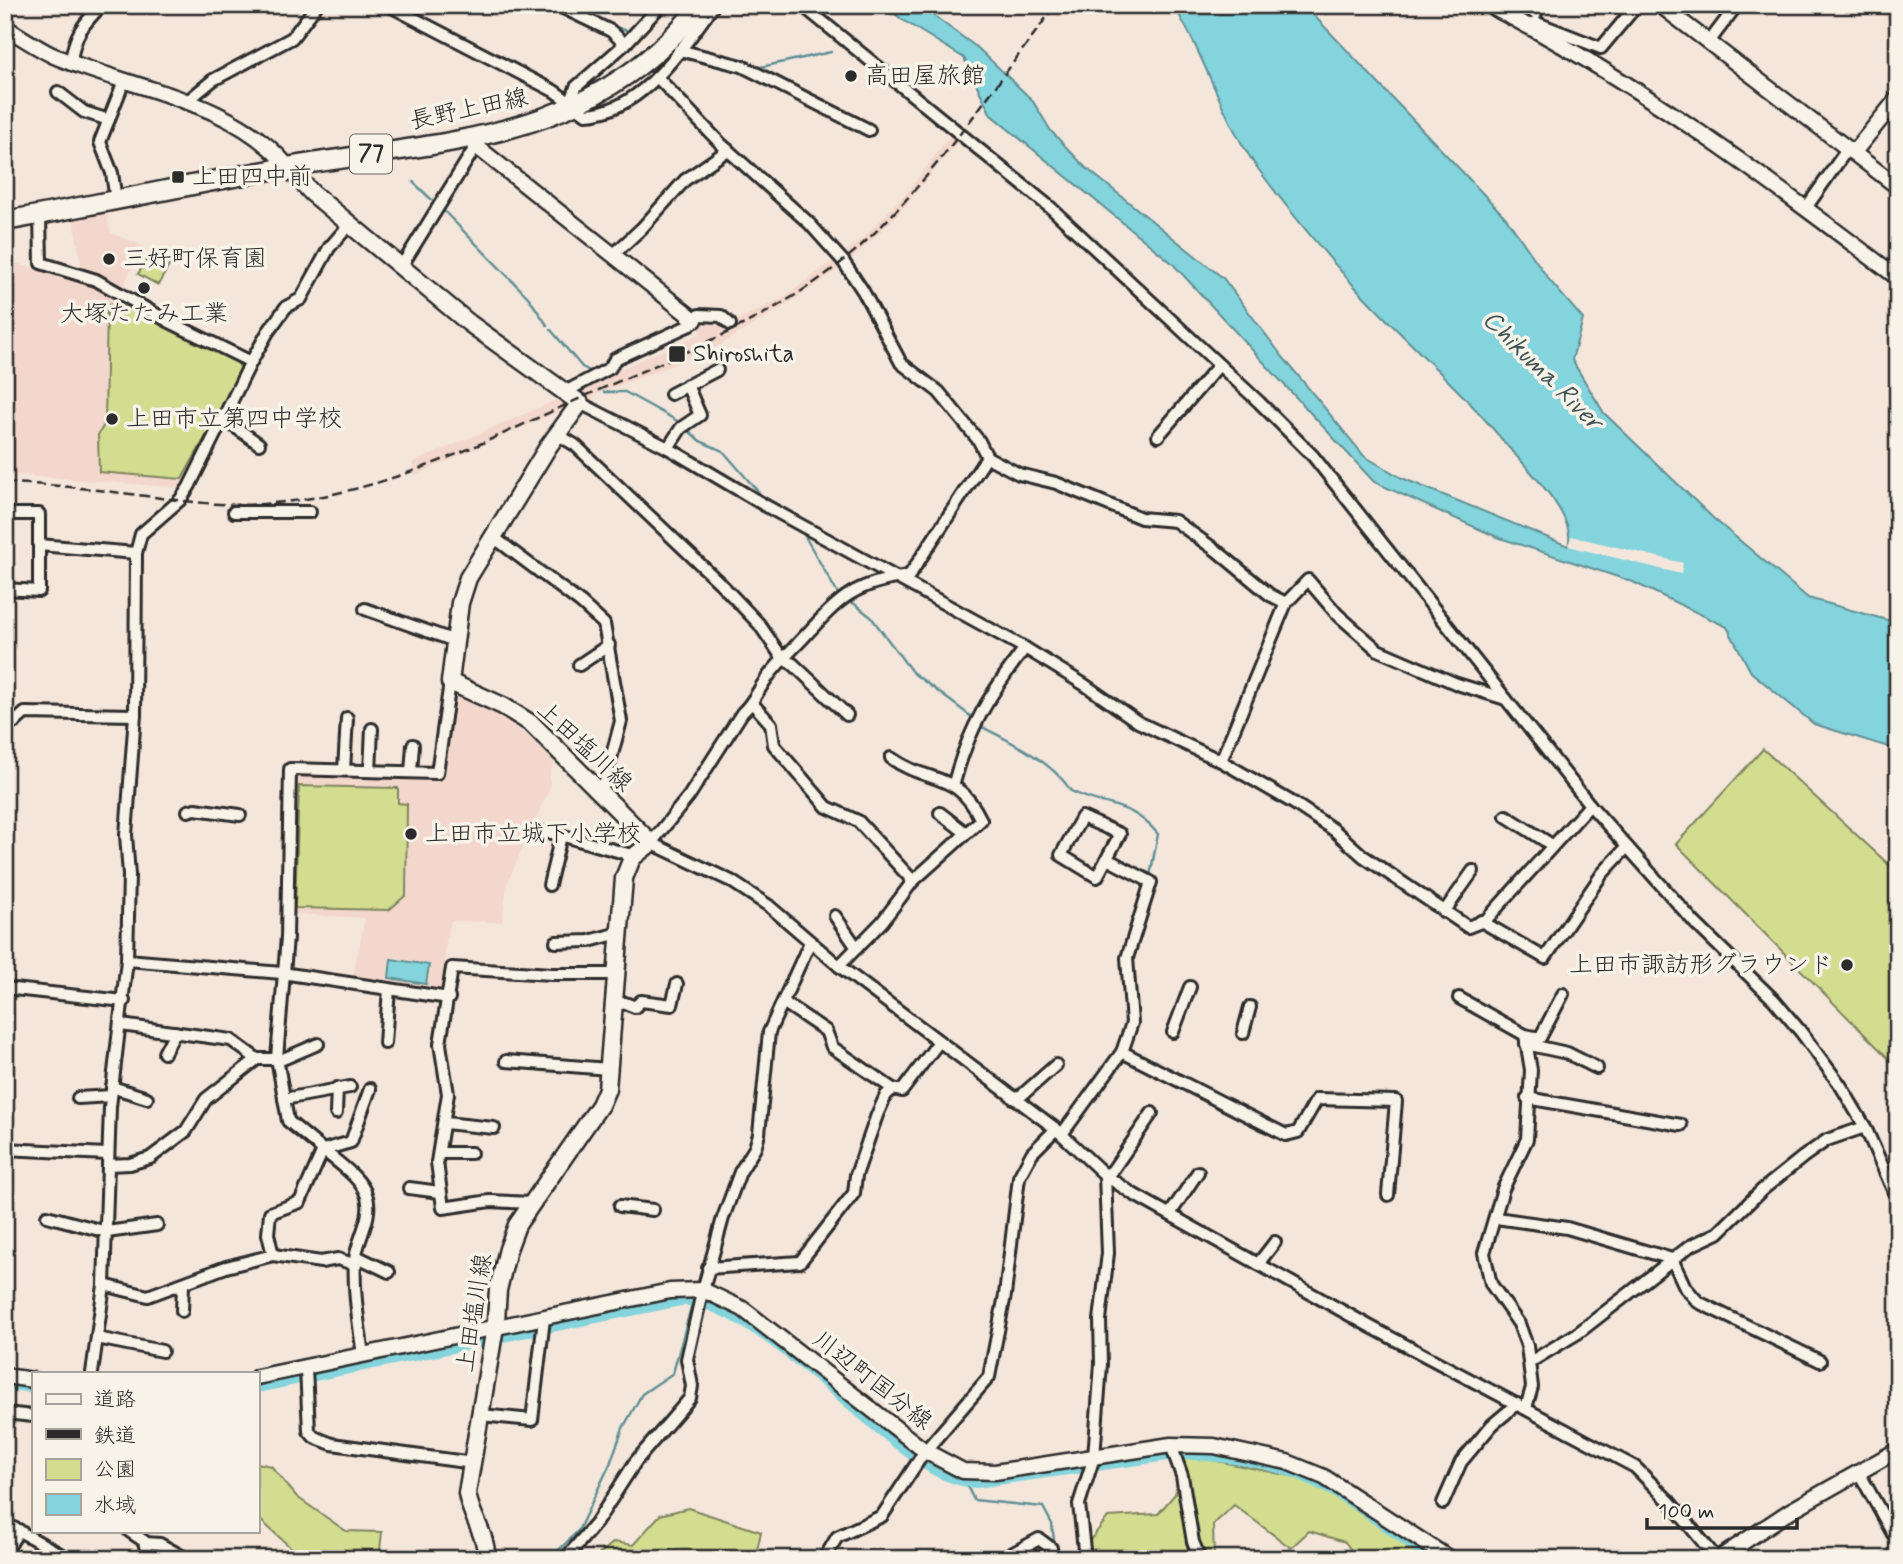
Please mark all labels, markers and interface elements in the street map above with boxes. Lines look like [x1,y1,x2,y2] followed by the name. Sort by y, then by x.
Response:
[865,61,985,92] place label: 高田屋旅館
[843,68,859,84] marker: 高田屋旅館
[407,82,531,138] street label: 長野上田線
[350,134,392,174] road number: 77
[192,162,312,193] place label: 上田四中前
[170,169,186,185] marker: 上田四中前
[123,244,267,275] place label: 三好町保育園
[101,251,117,267] marker: 三好町保育園
[136,280,152,296] marker: 大塚たたみ工業
[60,299,228,330] place label: 大塚たたみ工業
[1474,303,1612,441] water label: Chikuma River
[693,339,794,370] place label: Shiroshita
[667,344,687,364] marker: Shiroshita
[126,404,342,435] place label: 上田市立第四中学校
[104,411,120,427] marker: 上田市立第四中学校
[530,695,638,799] street label: 上田塩川線
[425,819,641,850] place label: 上田市立城下小学校
[403,826,419,842] marker: 上田市立城下小学校
[1569,950,1833,981] place label: 上田市諏訪形グラウンド
[1839,957,1855,973] marker: 上田市諏訪形グラウンド
[450,1251,500,1375] street label: 上田塩川線
[806,1324,938,1438] street label: 川辺町国分線
[32,1372,259,1532] legend
[94,1386,136,1414] text: 道路
[94,1422,136,1450] text: 鉄道
[94,1456,136,1484] text: 公園
[1647,1487,1798,1531] scale bar
[94,1492,136,1520] text: 水域
[1658,1498,1714,1526] text: 100 m

